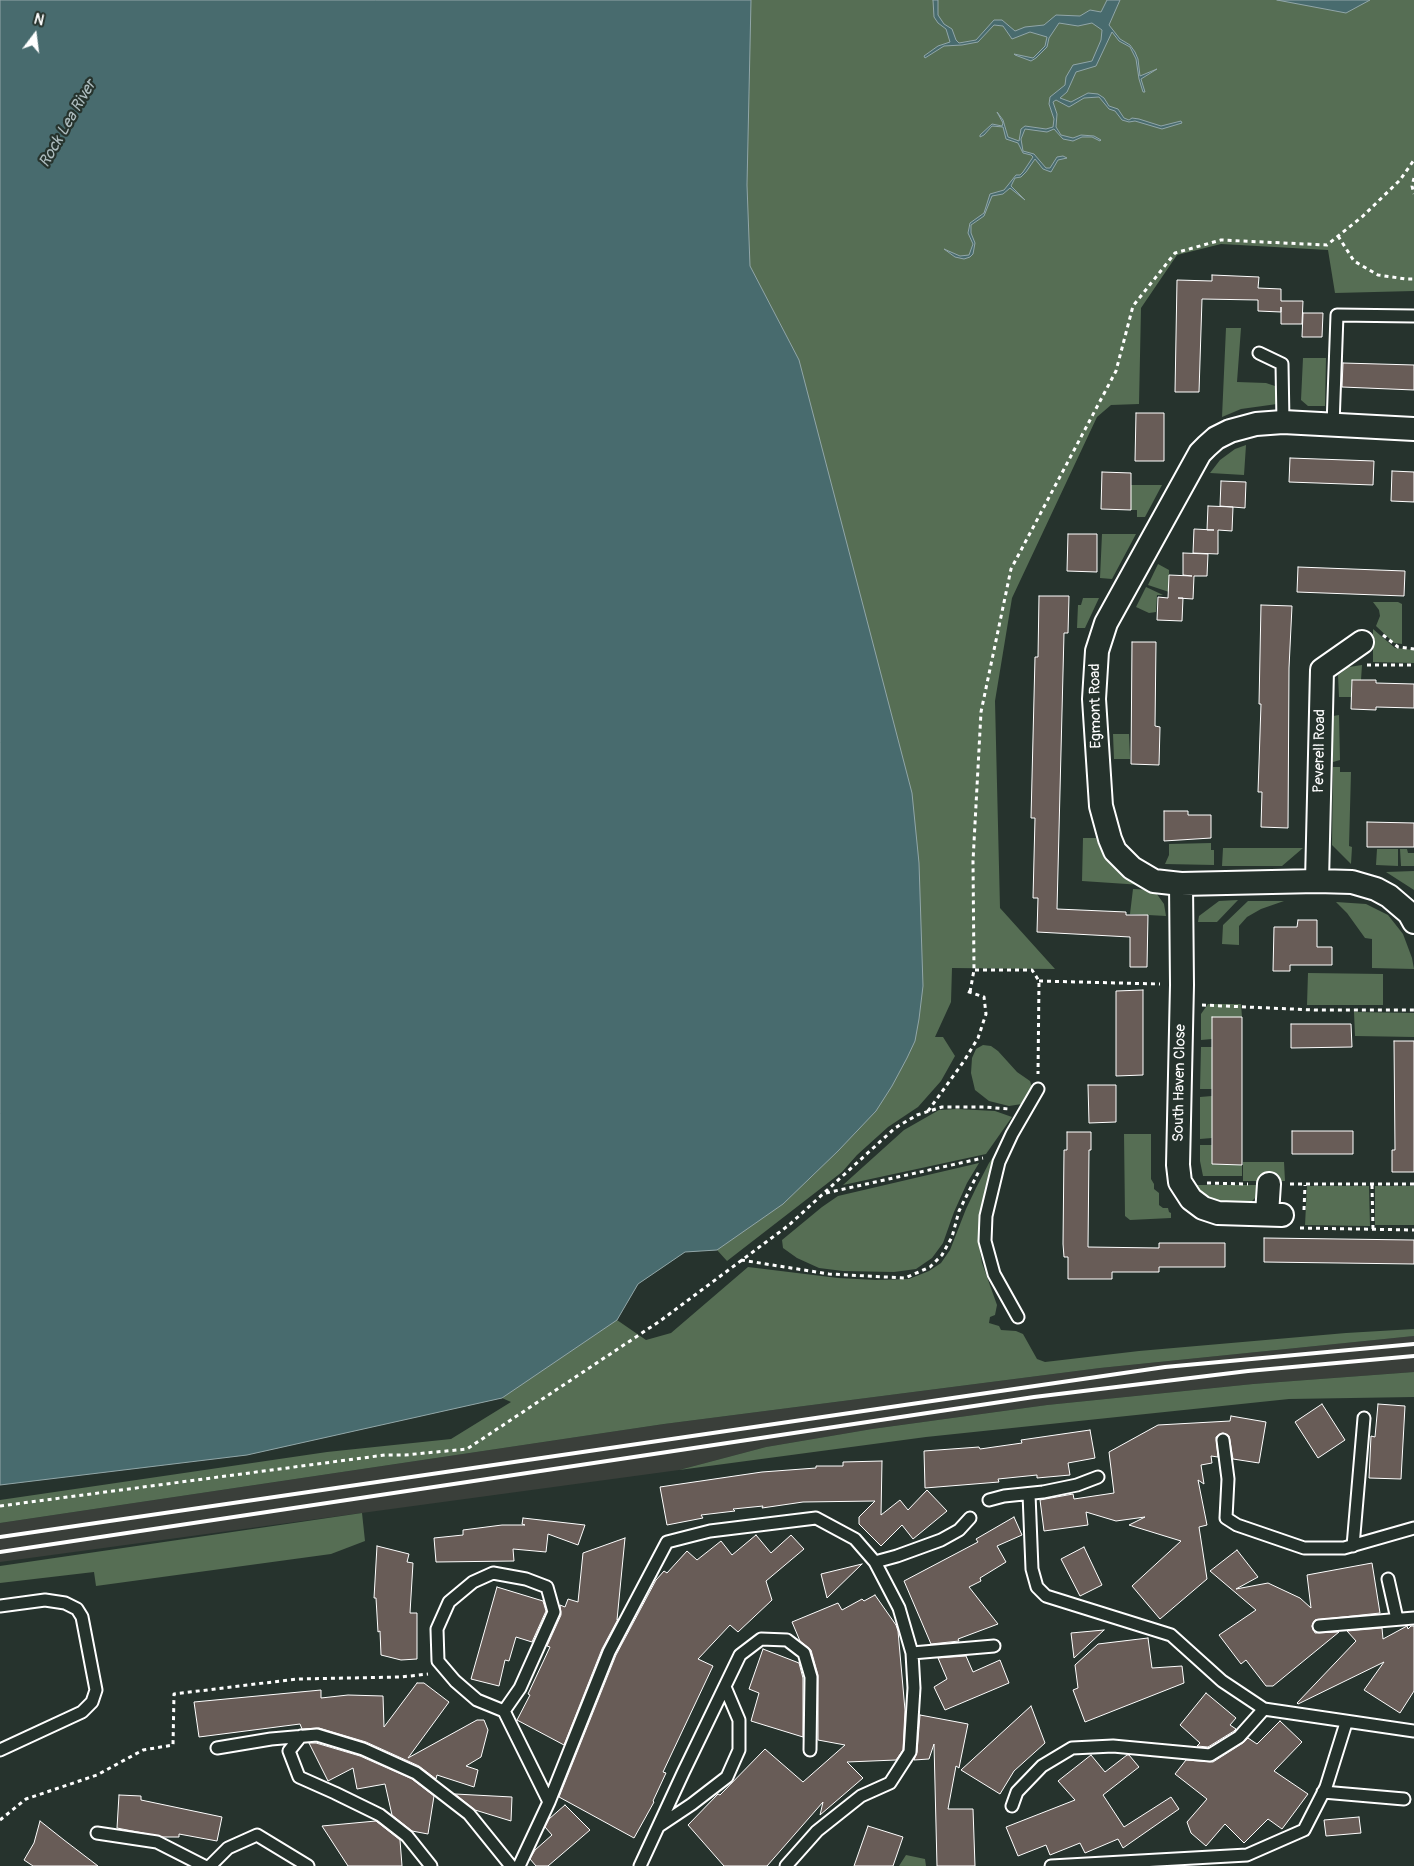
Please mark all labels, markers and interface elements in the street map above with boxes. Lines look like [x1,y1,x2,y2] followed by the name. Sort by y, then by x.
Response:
[10,10,60,60] north arrow
[32,11,46,29] text: N
[35,77,101,171] water label: Rock Lea River
[1086,663,1106,749] street label: Egmont Road
[1310,709,1330,793] street label: Peverell Road
[1170,1024,1190,1142] street label: South Haven Close

